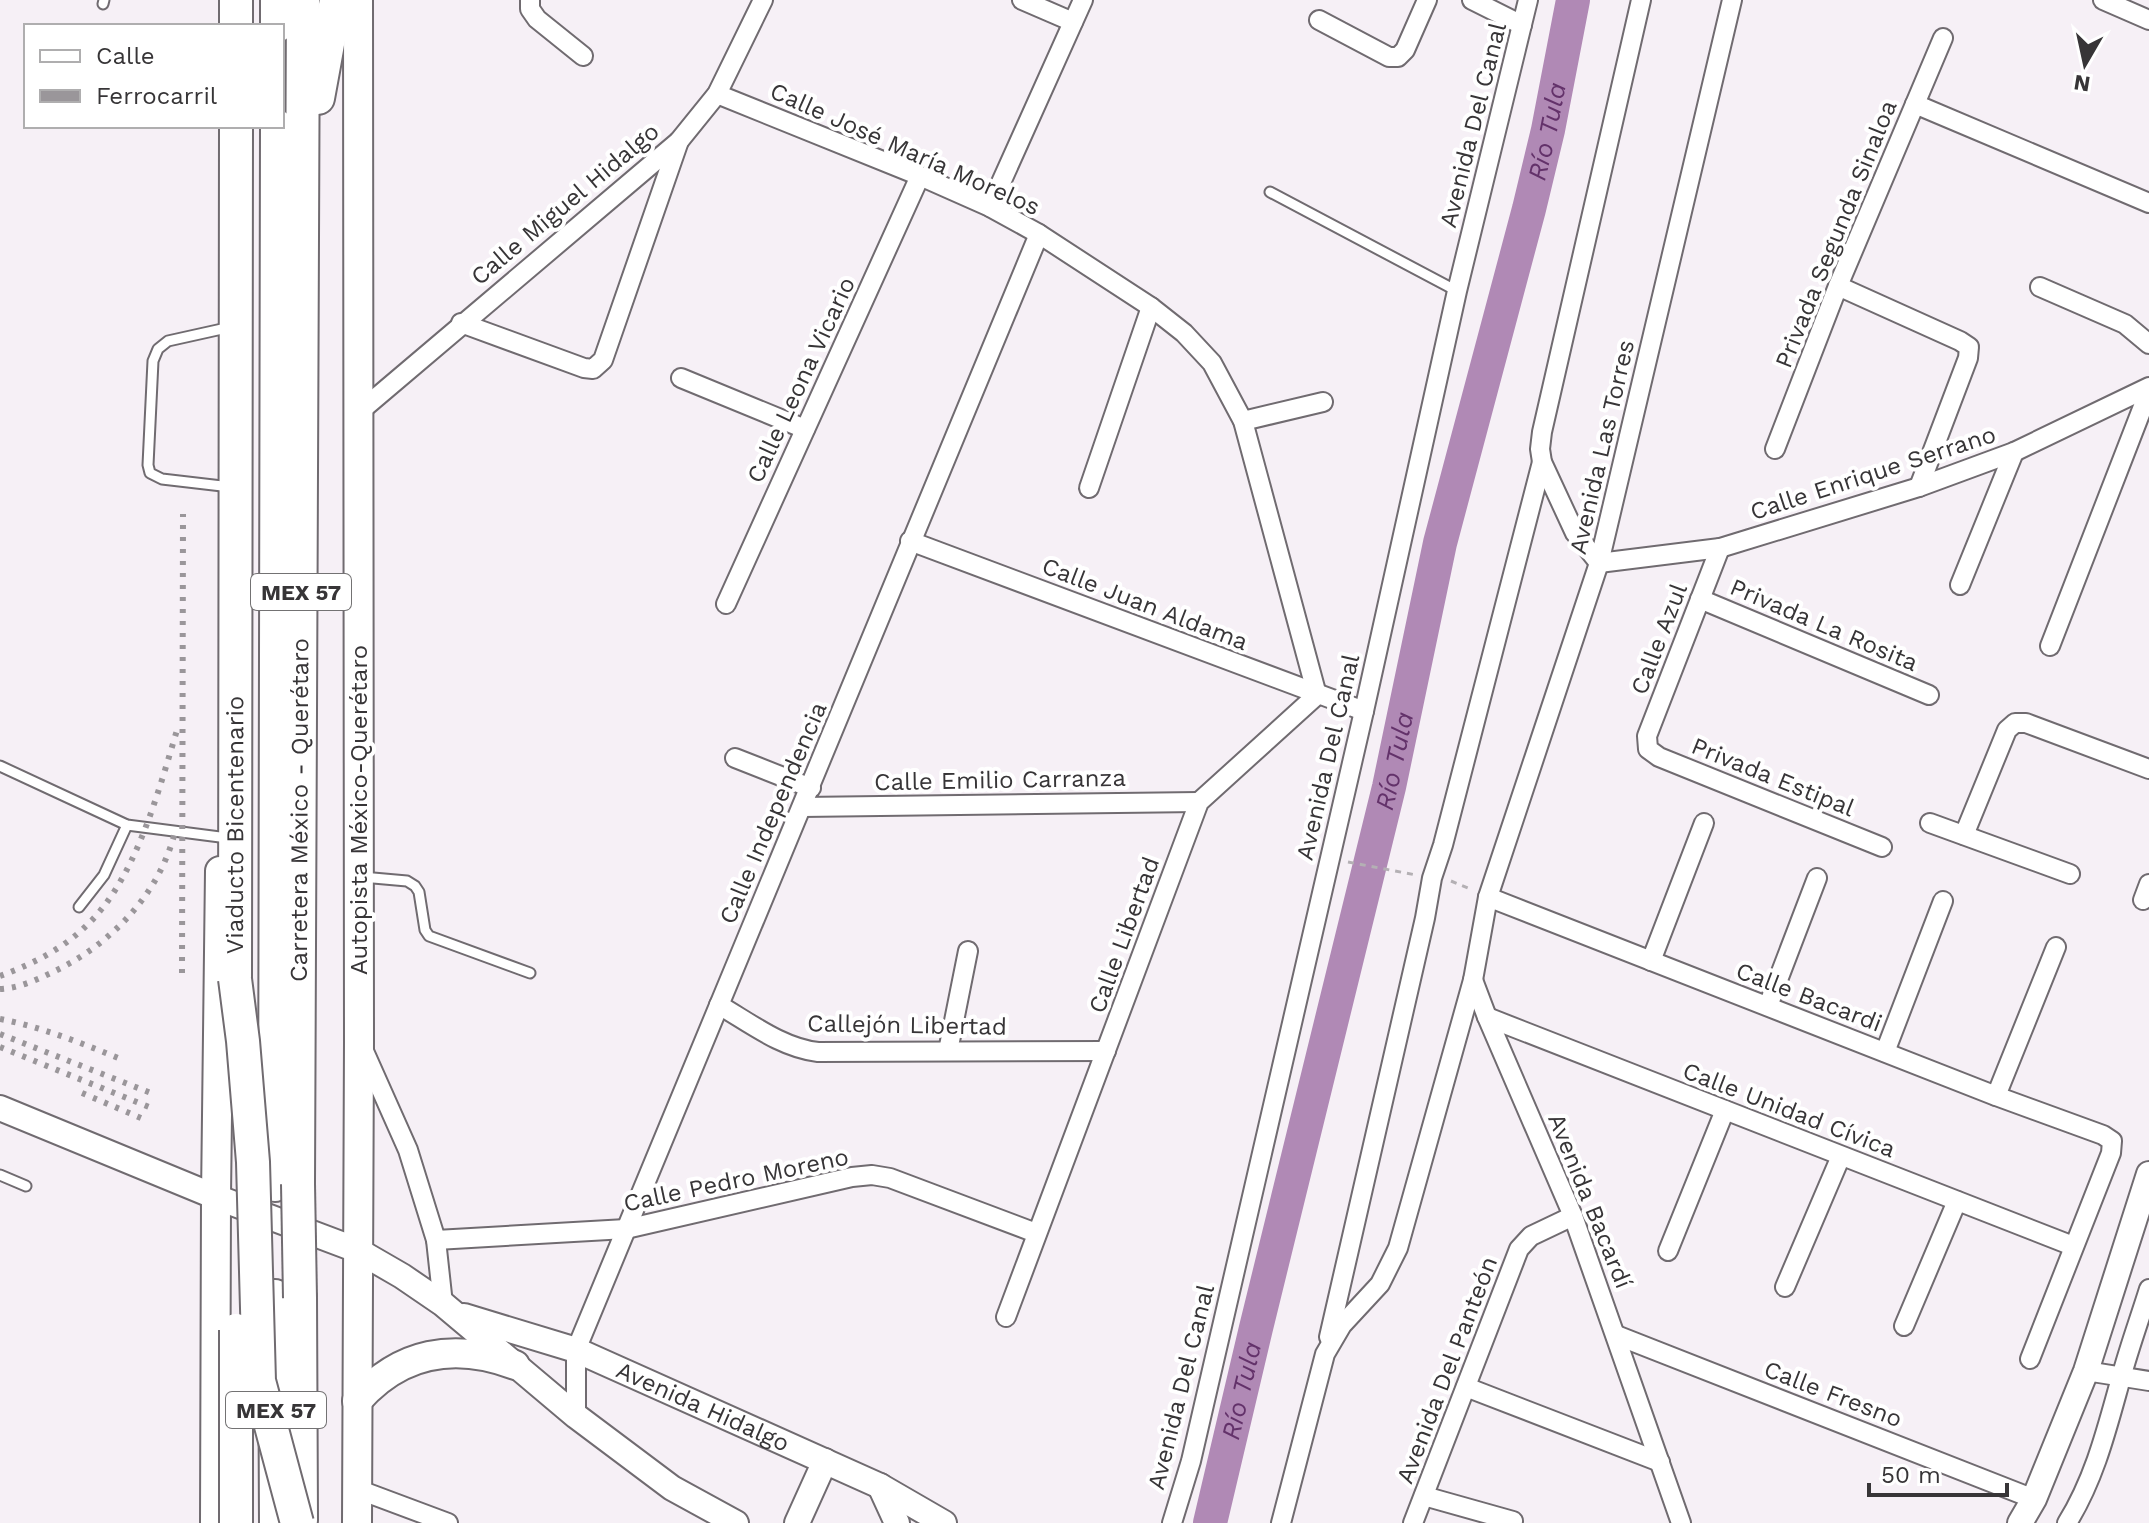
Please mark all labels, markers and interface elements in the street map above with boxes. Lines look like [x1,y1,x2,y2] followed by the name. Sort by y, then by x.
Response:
[1434,19,1512,231] street label: Avenida Del Canal
[24,24,284,128] legend
[2045,24,2125,104] north arrow
[96,42,155,70] text: Calle
[2072,70,2092,97] text: N
[766,77,1044,221] street label: Calle José María Morelos
[1521,80,1572,184] water label: Río Tula
[96,82,218,110] text: Ferrocarril
[1769,96,1903,372] street label: Privada Segunda Sinaloa
[465,117,665,291] street label: Calle Miguel Hidalgo
[741,273,861,487] street label: Calle Leona Vicario
[1564,337,1640,557] street label: Avenida Las Torres
[1747,420,1999,526] street label: Calle Enrique Serrano
[1038,552,1252,656] street label: Calle Juan Aldama
[1726,573,1922,677] street label: Privada La Rosita
[251,574,351,610] road number: MEX 57
[1625,579,1693,698] street label: Calle Azul
[285,638,314,982] street label: Carretera México - Querétaro
[345,645,373,975] street label: Autopista México-Querétaro
[1291,651,1365,863] street label: Avenida Del Canal
[221,696,249,954] street label: Viaducto Bicentenario
[714,698,832,928] street label: Calle Independencia
[1369,709,1419,813] water label: Río Tula
[1687,732,1859,823] street label: Privada Estipal
[874,764,1126,796] street label: Calle Emilio Carranza
[1083,853,1165,1017] street label: Calle Libertad
[1732,956,1886,1038] street label: Calle Bacardi
[807,1009,1007,1041] street label: Callejón Libertad
[1679,1057,1899,1163] street label: Calle Unidad Cívica
[1542,1110,1638,1292] street label: Avenida Bacardí
[621,1142,851,1218] street label: Calle Pedro Moreno
[1391,1253,1503,1487] street label: Avenida Del Panteón
[1142,1281,1220,1493] street label: Avenida Del Canal
[1215,1339,1267,1443] water label: Río Tula
[1760,1355,1906,1433] street label: Calle Fresno
[612,1356,794,1458] street label: Avenida Hidalgo
[226,1392,326,1428] road number: MEX 57
[1869,1447,2007,1497] scale bar
[1881,1461,1941,1489] text: 50 m

